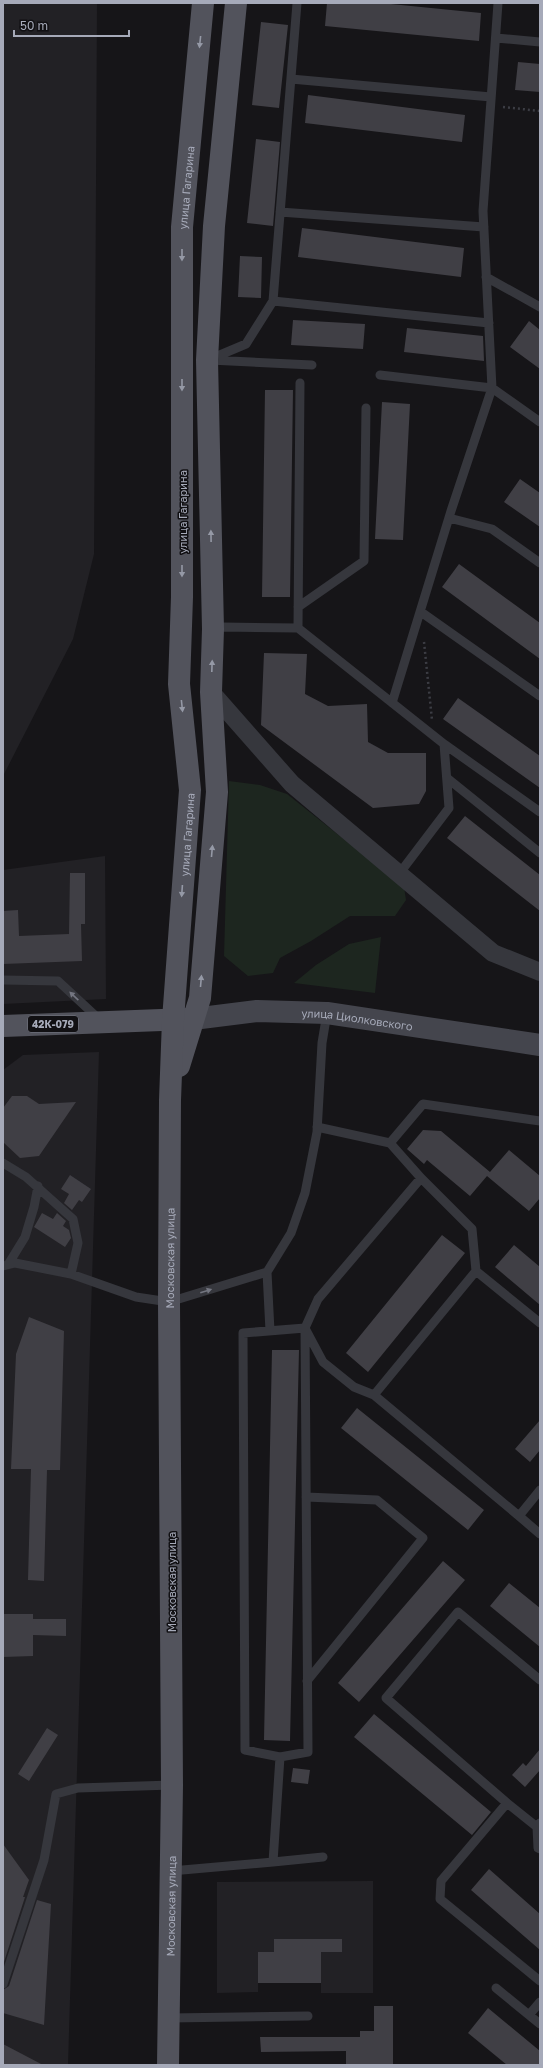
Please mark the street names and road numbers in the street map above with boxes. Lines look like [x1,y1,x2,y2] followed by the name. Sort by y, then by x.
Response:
[175,145,196,230] street label: улица Гагарина
[176,470,189,554] street label: улица Гагарина
[177,792,196,877] street label: улица Гагарина
[301,1006,414,1032] street label: улица Циолковского
[28,1016,78,1032] road number: 42К-079
[162,1208,176,1308] street label: Московская улица
[165,1532,178,1632] street label: Московская улица
[163,1856,177,1956] street label: Московская улица

